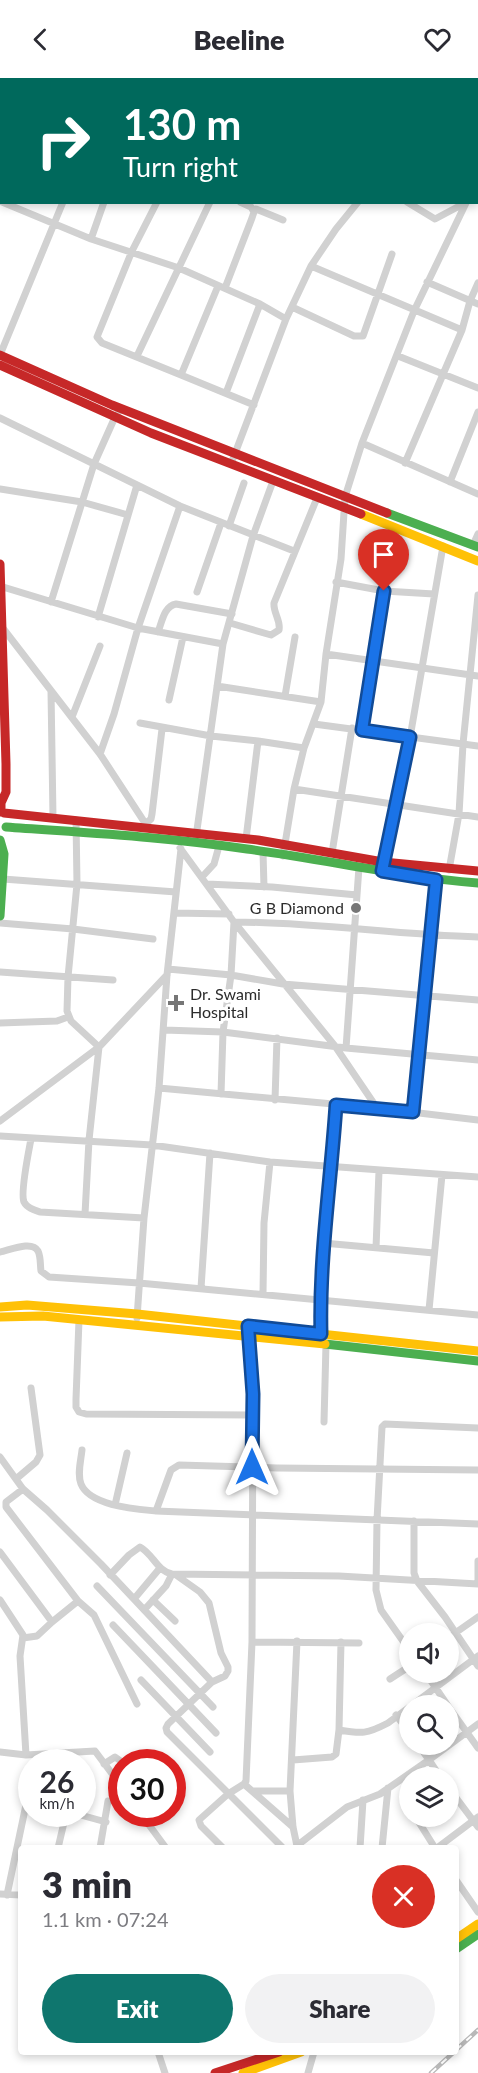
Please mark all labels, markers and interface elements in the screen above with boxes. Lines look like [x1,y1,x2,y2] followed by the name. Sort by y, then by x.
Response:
[24,23,57,56] icon: back
[193,23,285,56] text: Beeline
[421,23,454,56] icon: heart
[123,99,241,149] text: 130 m
[24,102,102,180] icon: right
[123,150,238,183] text: Turn right
[358,529,409,591] pin
[367,538,400,571] icon: arrive
[250,898,344,917] place label: G B Diamond
[349,901,363,915] marker: G B Diamond
[190,984,261,1021] place label: Dr. Swami Hospital
[167,994,185,1012] marker: Dr. Swami Hospital
[220,1435,284,1499] position arrow
[399,1623,459,1827] map controls
[399,1623,459,1683] button: sound
[399,1695,459,1755] button: search
[108,1749,186,1827] speed limit sign: 30
[40,1763,74,1799] text: 26
[399,1767,459,1827] button: layers
[39,1794,75,1812] text: km/h
[42,1862,132,1906] text: 3 min
[372,1865,435,1928] button: close
[42,1907,169,1931] text: 1.1 km · 07:24
[42,1974,233,2043] button: Exit
[245,1974,435,2043] button: Share

